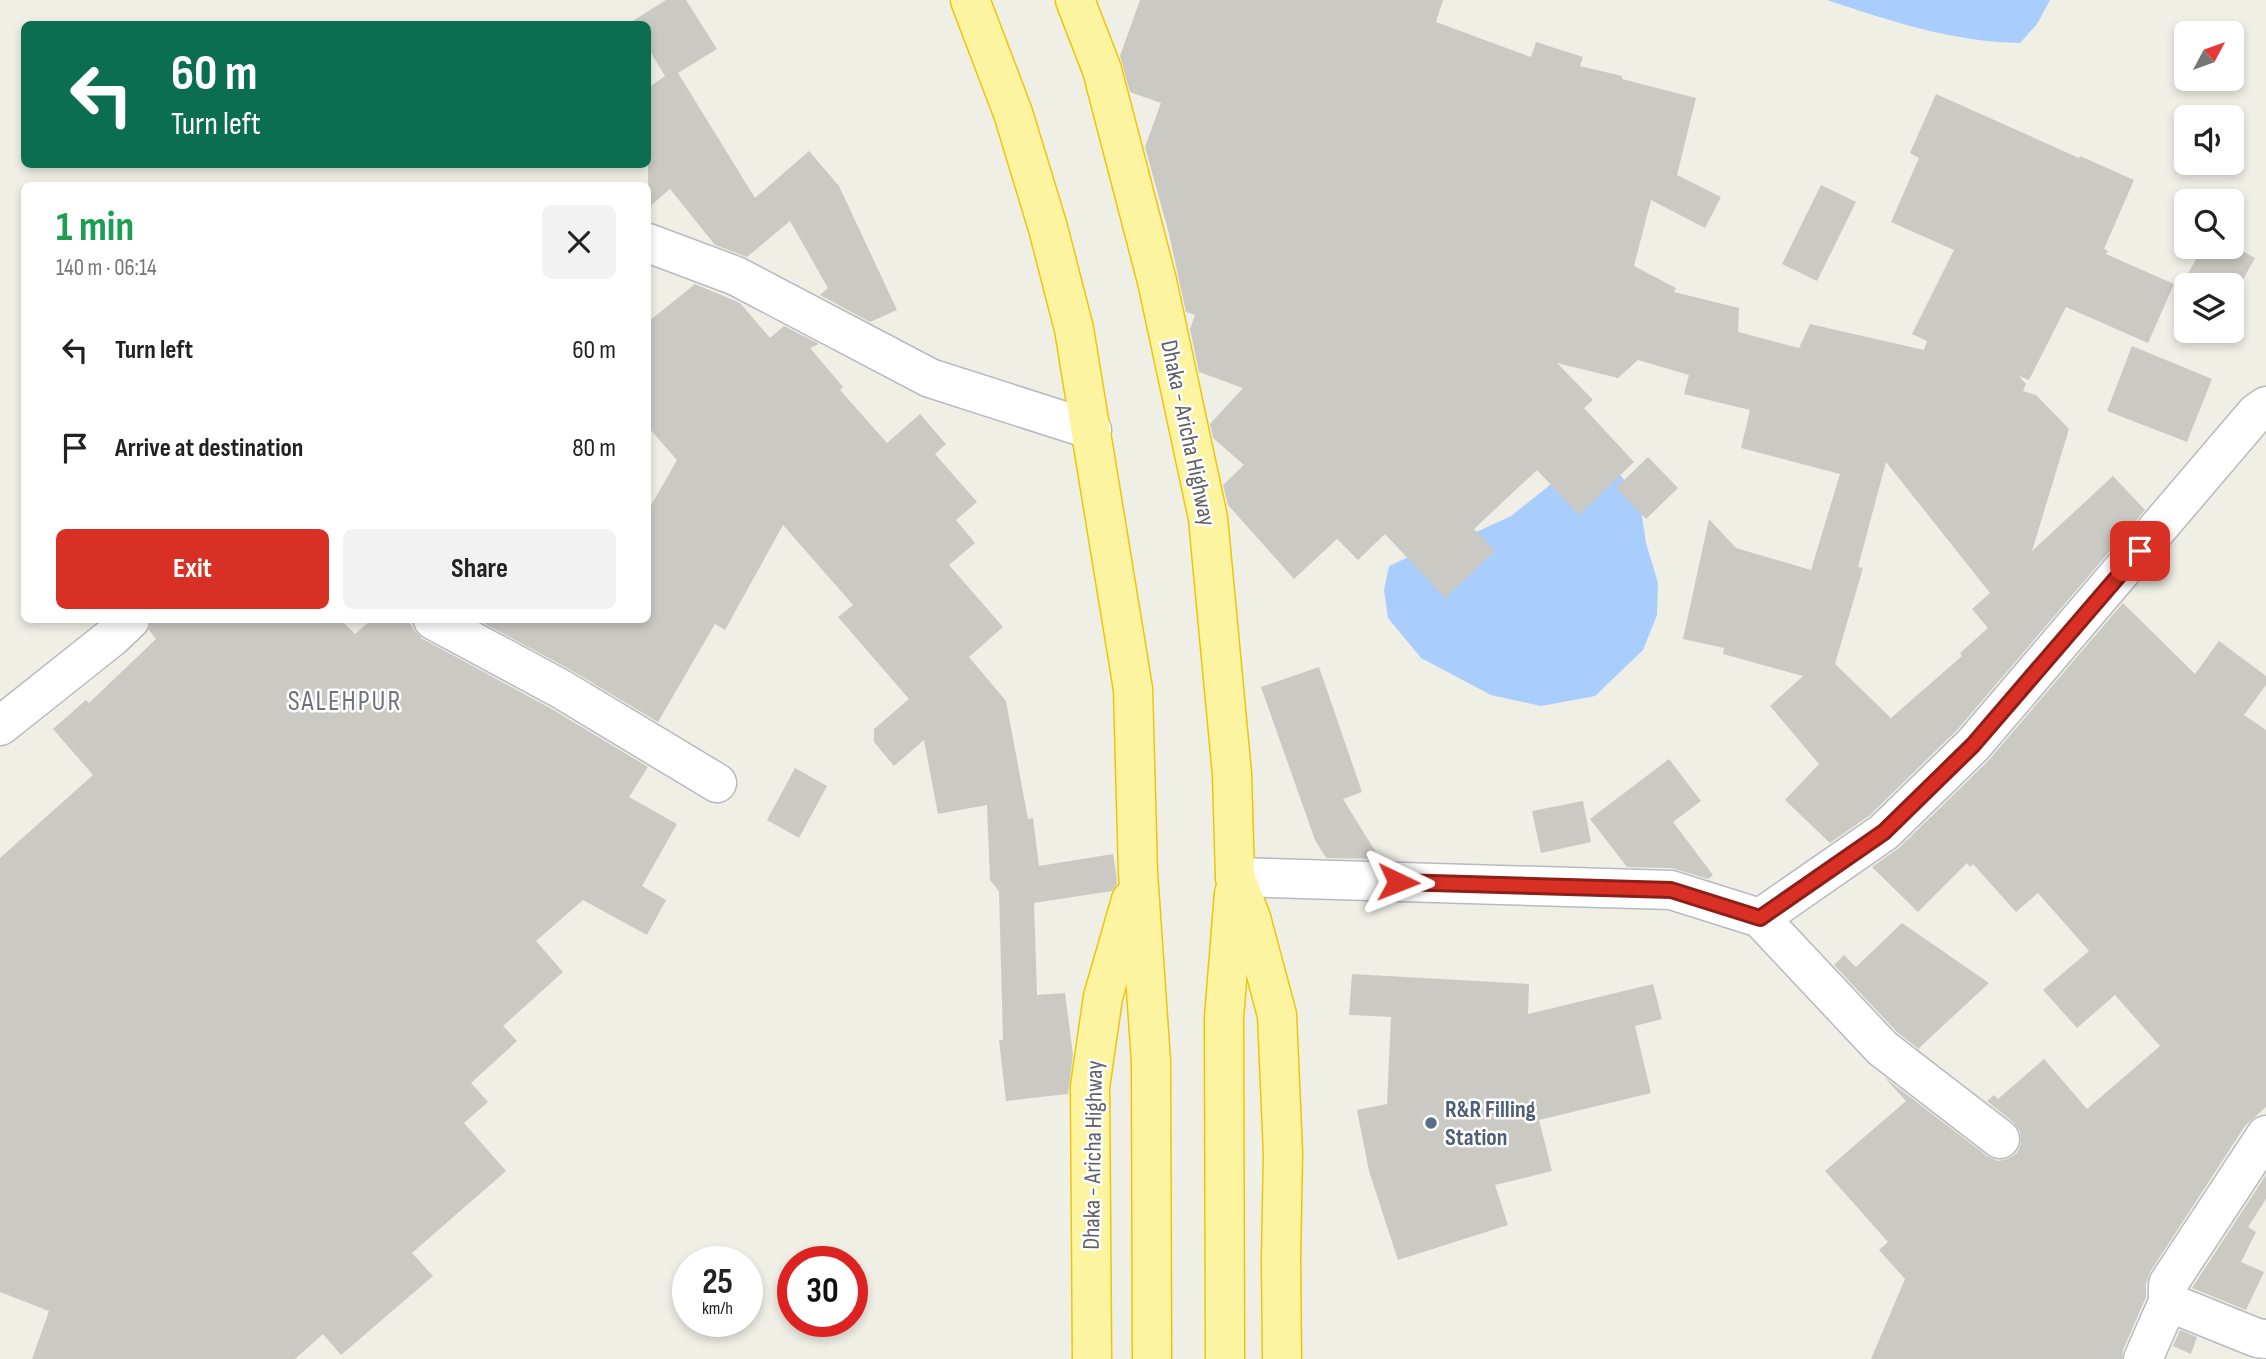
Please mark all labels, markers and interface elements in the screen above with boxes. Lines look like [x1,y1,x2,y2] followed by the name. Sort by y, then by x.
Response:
[2174,21,2244,91] north arrow
[2174,21,2244,343] map controls
[171,45,258,104] text: 60 m
[56,49,147,140] icon: left
[171,105,261,144] text: Turn left
[2174,105,2244,175] button: sound
[2174,189,2244,259] button: search
[56,202,134,253] text: 1 min
[542,205,616,279] button: close
[56,254,157,282] text: 140 m · 06:14
[2174,273,2244,343] button: layers
[56,331,94,369] icon: left
[115,335,193,366] text: Turn left
[572,335,616,366] text: 60 m
[1154,337,1222,529] street label: Dhaka - Aricha Highway
[56,429,94,467] icon: arrive
[115,433,303,464] text: Arrive at destination
[572,433,616,464] text: 80 m
[2110,521,2170,581] pin
[56,529,329,609] button: Exit
[343,529,616,609] button: Share
[2121,532,2159,570] icon: arrive
[288,685,402,718] district label: SALEHPUR
[1361,845,1435,919] position arrow
[1077,1060,1109,1250] street label: Dhaka - Aricha Highway
[1445,1095,1536,1152] place label: R&R Filling Station
[1423,1115,1439,1131] marker: R&R Filling Station
[777,1246,868,1337] speed limit sign: 30
[702,1261,733,1304] text: 25
[702,1298,733,1319] text: km/h

